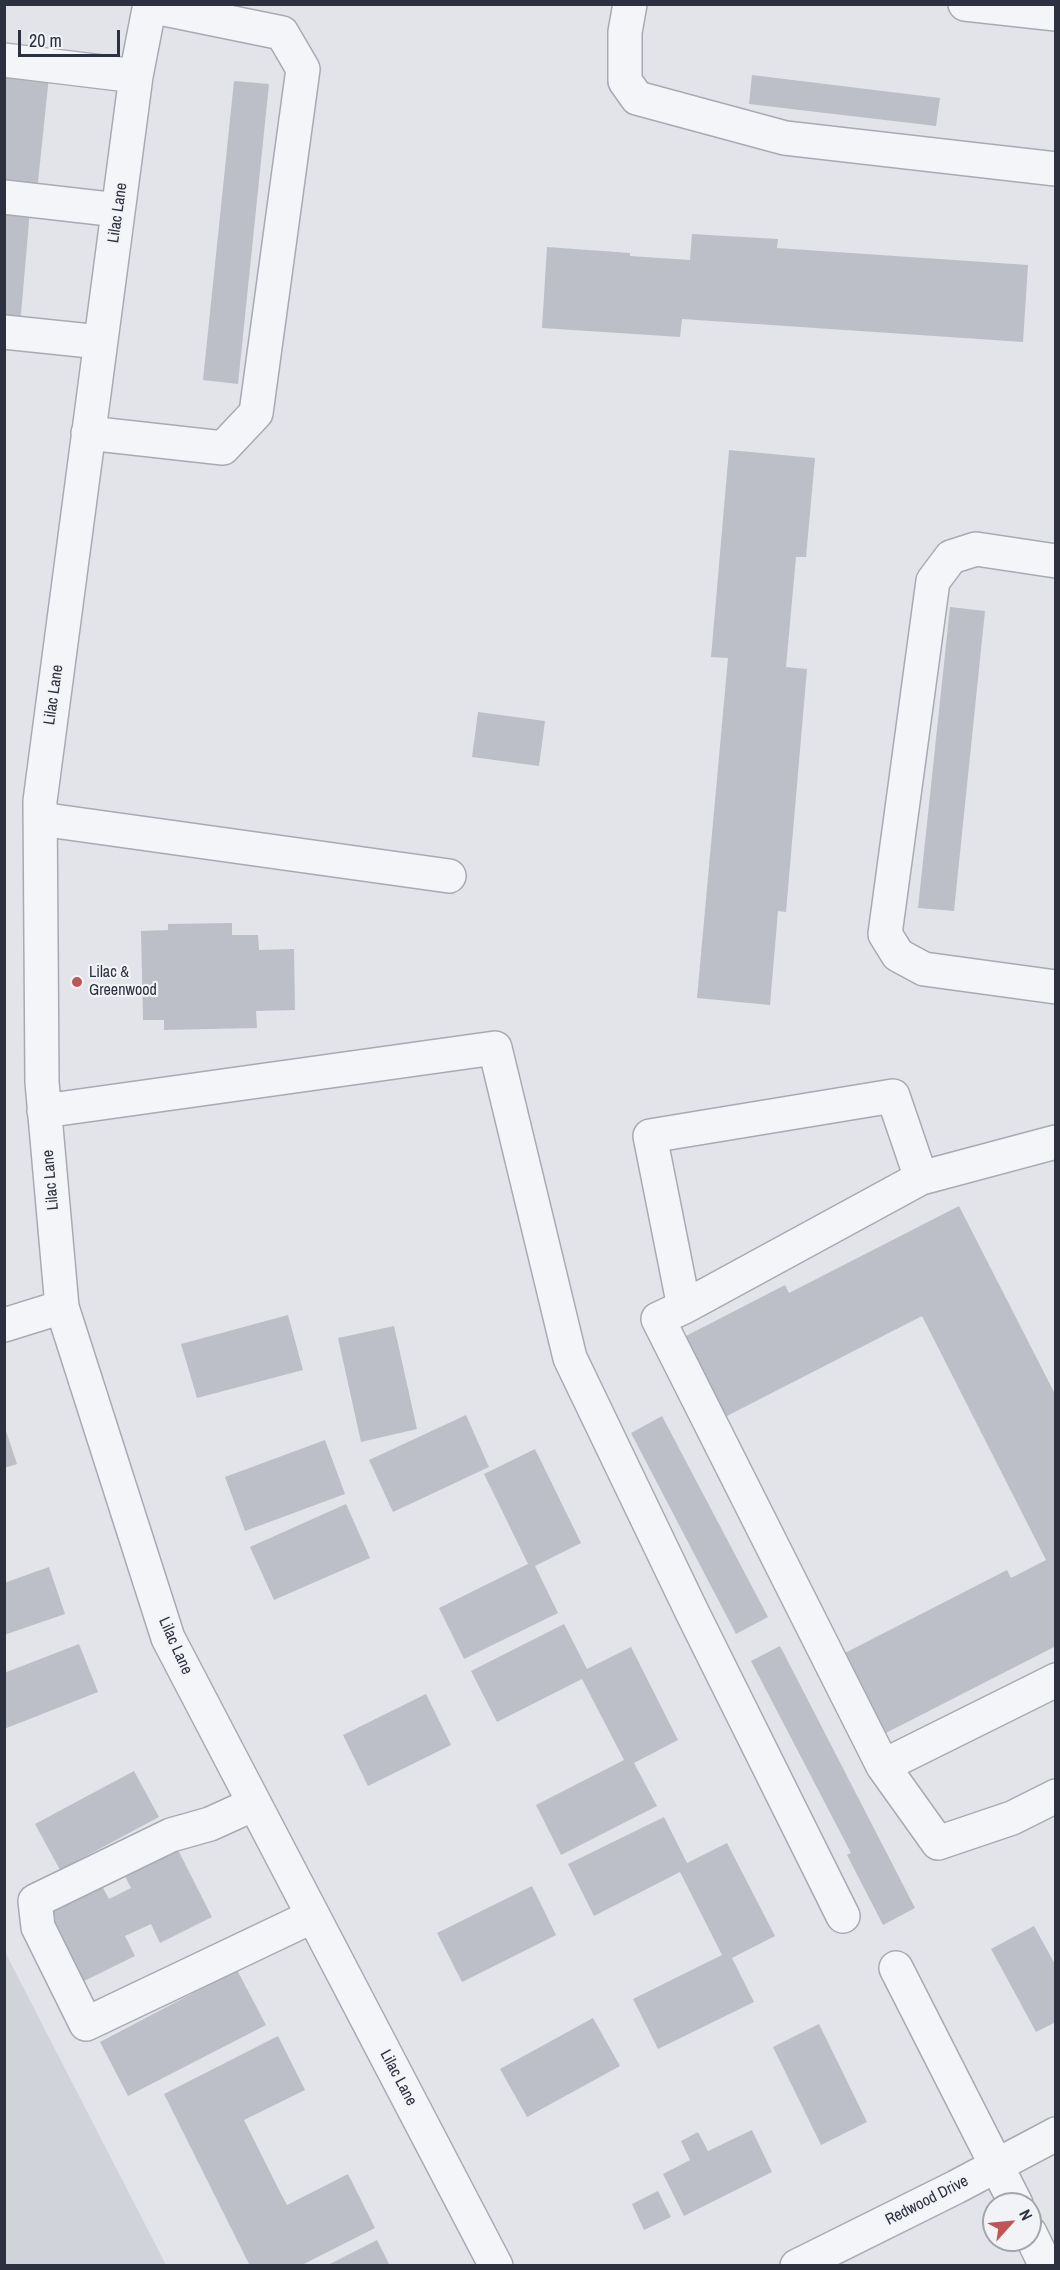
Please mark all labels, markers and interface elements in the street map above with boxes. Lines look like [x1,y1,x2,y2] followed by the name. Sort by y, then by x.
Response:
[21,18,123,56] scale bar
[29,28,62,53] text: 20 m
[104,182,132,244] street label: Lilac Lane
[40,664,68,726] street label: Lilac Lane
[89,963,157,1001] place label: Lilac & Greenwood
[70,975,84,989] marker: Lilac & Greenwood
[39,1149,63,1211] street label: Lilac Lane
[154,1614,196,1678] street label: Lilac Lane
[375,2047,421,2109] street label: Lilac Lane
[882,2172,972,2230] street label: Redwood Drive
[982,2192,1042,2252] north arrow
[1014,2206,1038,2224] text: N

